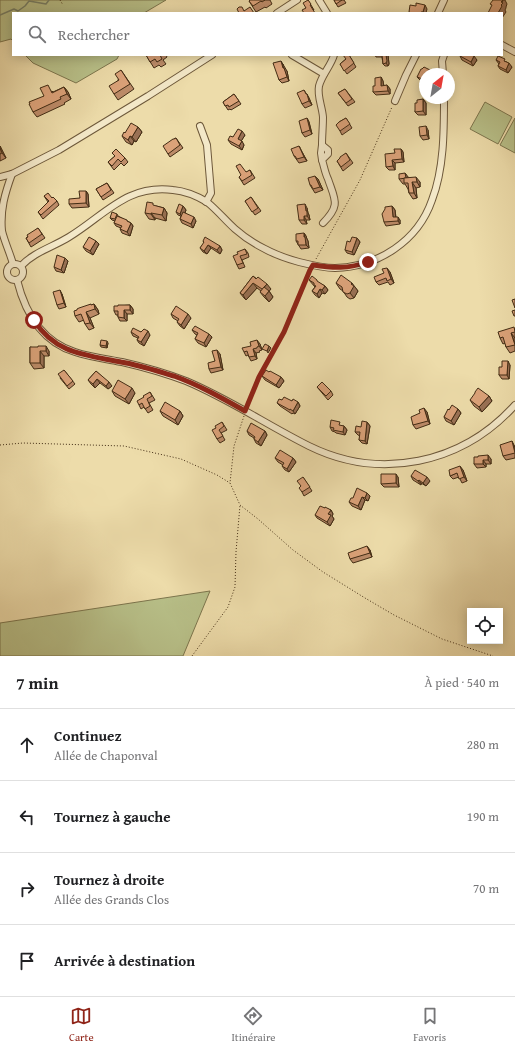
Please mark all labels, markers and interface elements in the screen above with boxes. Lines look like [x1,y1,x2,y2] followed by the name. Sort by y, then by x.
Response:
[12,12,503,56] search box
[26,23,48,45] icon: search
[58,24,130,45] text: Rechercher
[419,68,455,104] north arrow
[359,253,377,271] route end
[25,311,43,329] route start
[467,608,503,644] map controls
[467,608,503,644] button: locate
[16,670,58,695] text: 7 min
[424,673,499,692] text: À pied · 540 m
[54,725,122,746] text: Continuez
[16,734,38,756] icon: ahead
[467,735,499,754] text: 280 m
[54,746,158,765] text: Allée de Chaponval
[16,806,38,828] icon: left
[54,806,171,827] text: Tournez à gauche
[467,807,499,826] text: 190 m
[54,869,164,890] text: Tournez à droite
[16,878,38,900] icon: right
[473,879,499,898] text: 70 m
[54,890,169,909] text: Allée des Grands Clos
[16,950,38,972] icon: arrive
[54,950,195,971] text: Arrivée à destination
[69,1005,94,1045] tab: Carte
[231,1005,275,1045] tab: Itinéraire
[413,1005,446,1045] tab: Favoris

